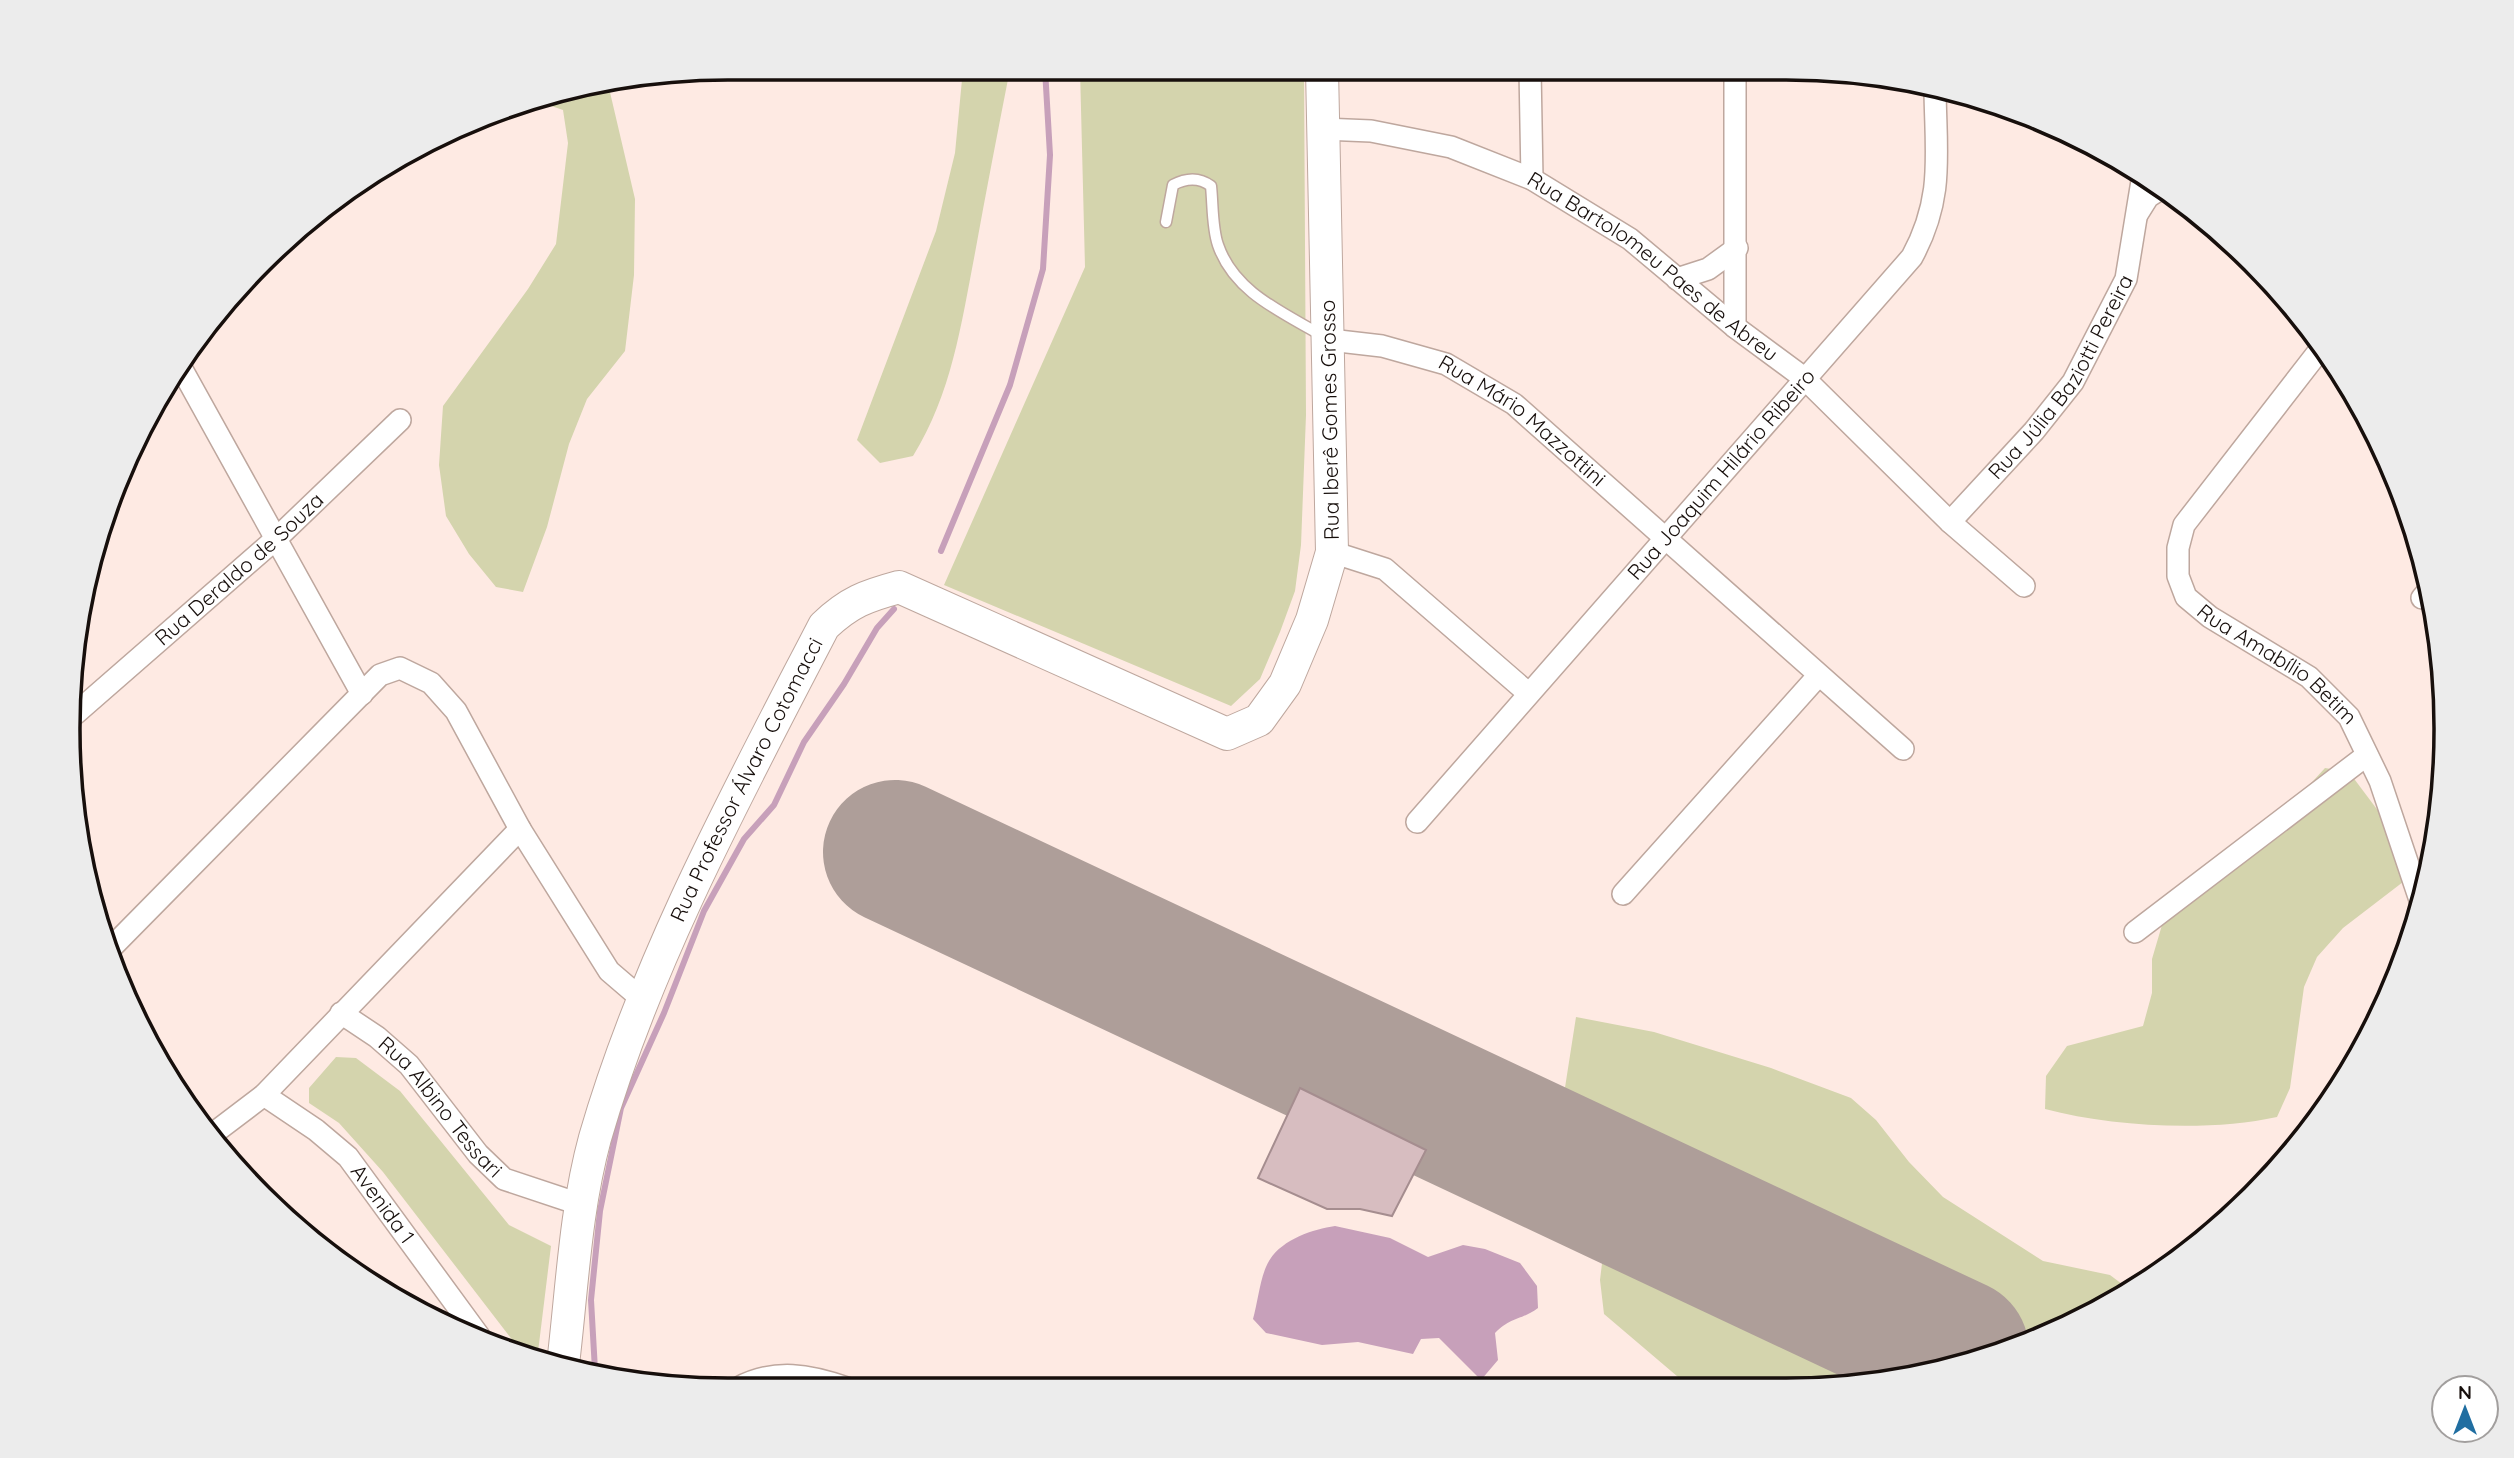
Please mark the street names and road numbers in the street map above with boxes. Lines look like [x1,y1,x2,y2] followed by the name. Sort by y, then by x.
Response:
[1523,165,1784,366] street label: Rua Bartolomeu Paes de Abreu
[1982,270,2138,484] street label: Rua Júlia Baziotti Pereira
[1314,300,1344,540] street label: Rua Iberê Gomes Grosso
[1434,349,1612,491] street label: Rua Mário Mazzottini
[1621,363,1820,585] street label: Rua Joaquim Hilário Ribeiro
[149,486,328,651] street label: Rua Deraldo de Souza
[2192,598,2363,729] street label: Rua Amabílio Betim
[664,633,828,926] street label: Rua Professor Álvaro Cotomacci
[373,1030,508,1182] street label: Rua Albino Tessari
[346,1159,421,1248] street label: Avenida 1

